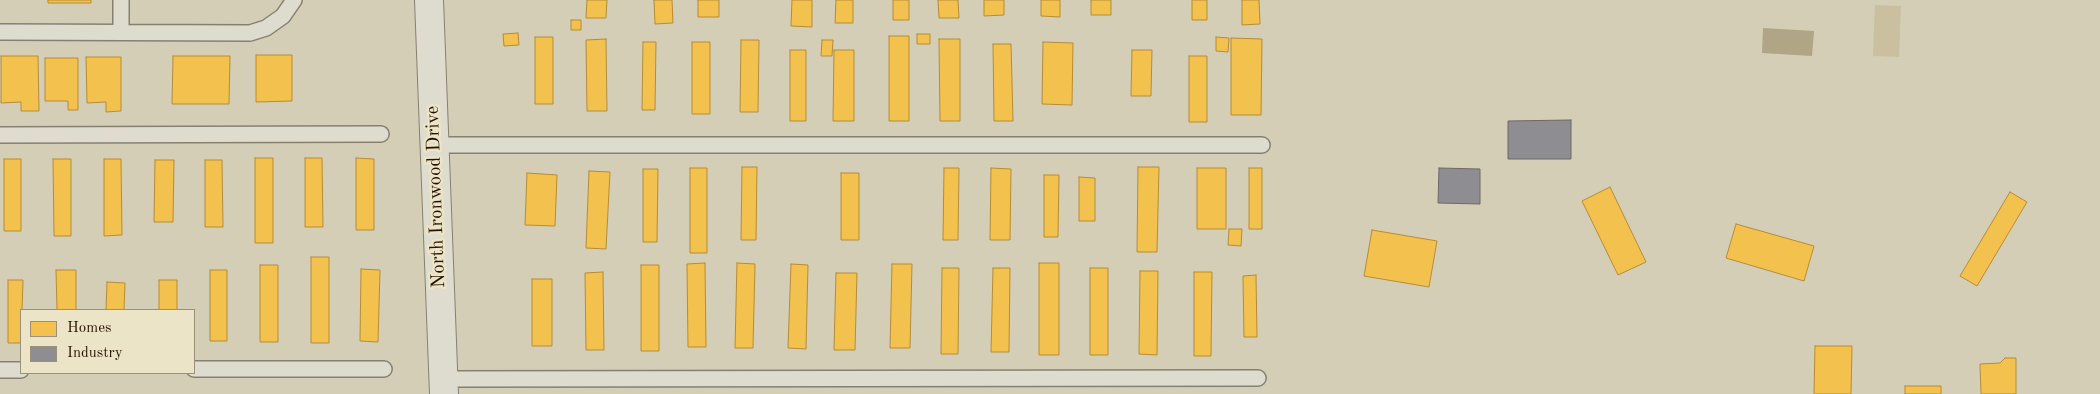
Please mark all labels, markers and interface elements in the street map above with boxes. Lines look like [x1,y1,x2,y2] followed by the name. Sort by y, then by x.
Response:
[421,105,451,289] street label: North Ironwood Drive
[20,309,195,374] legend
[67,321,112,336] text: Homes
[67,346,123,361] text: Industry

